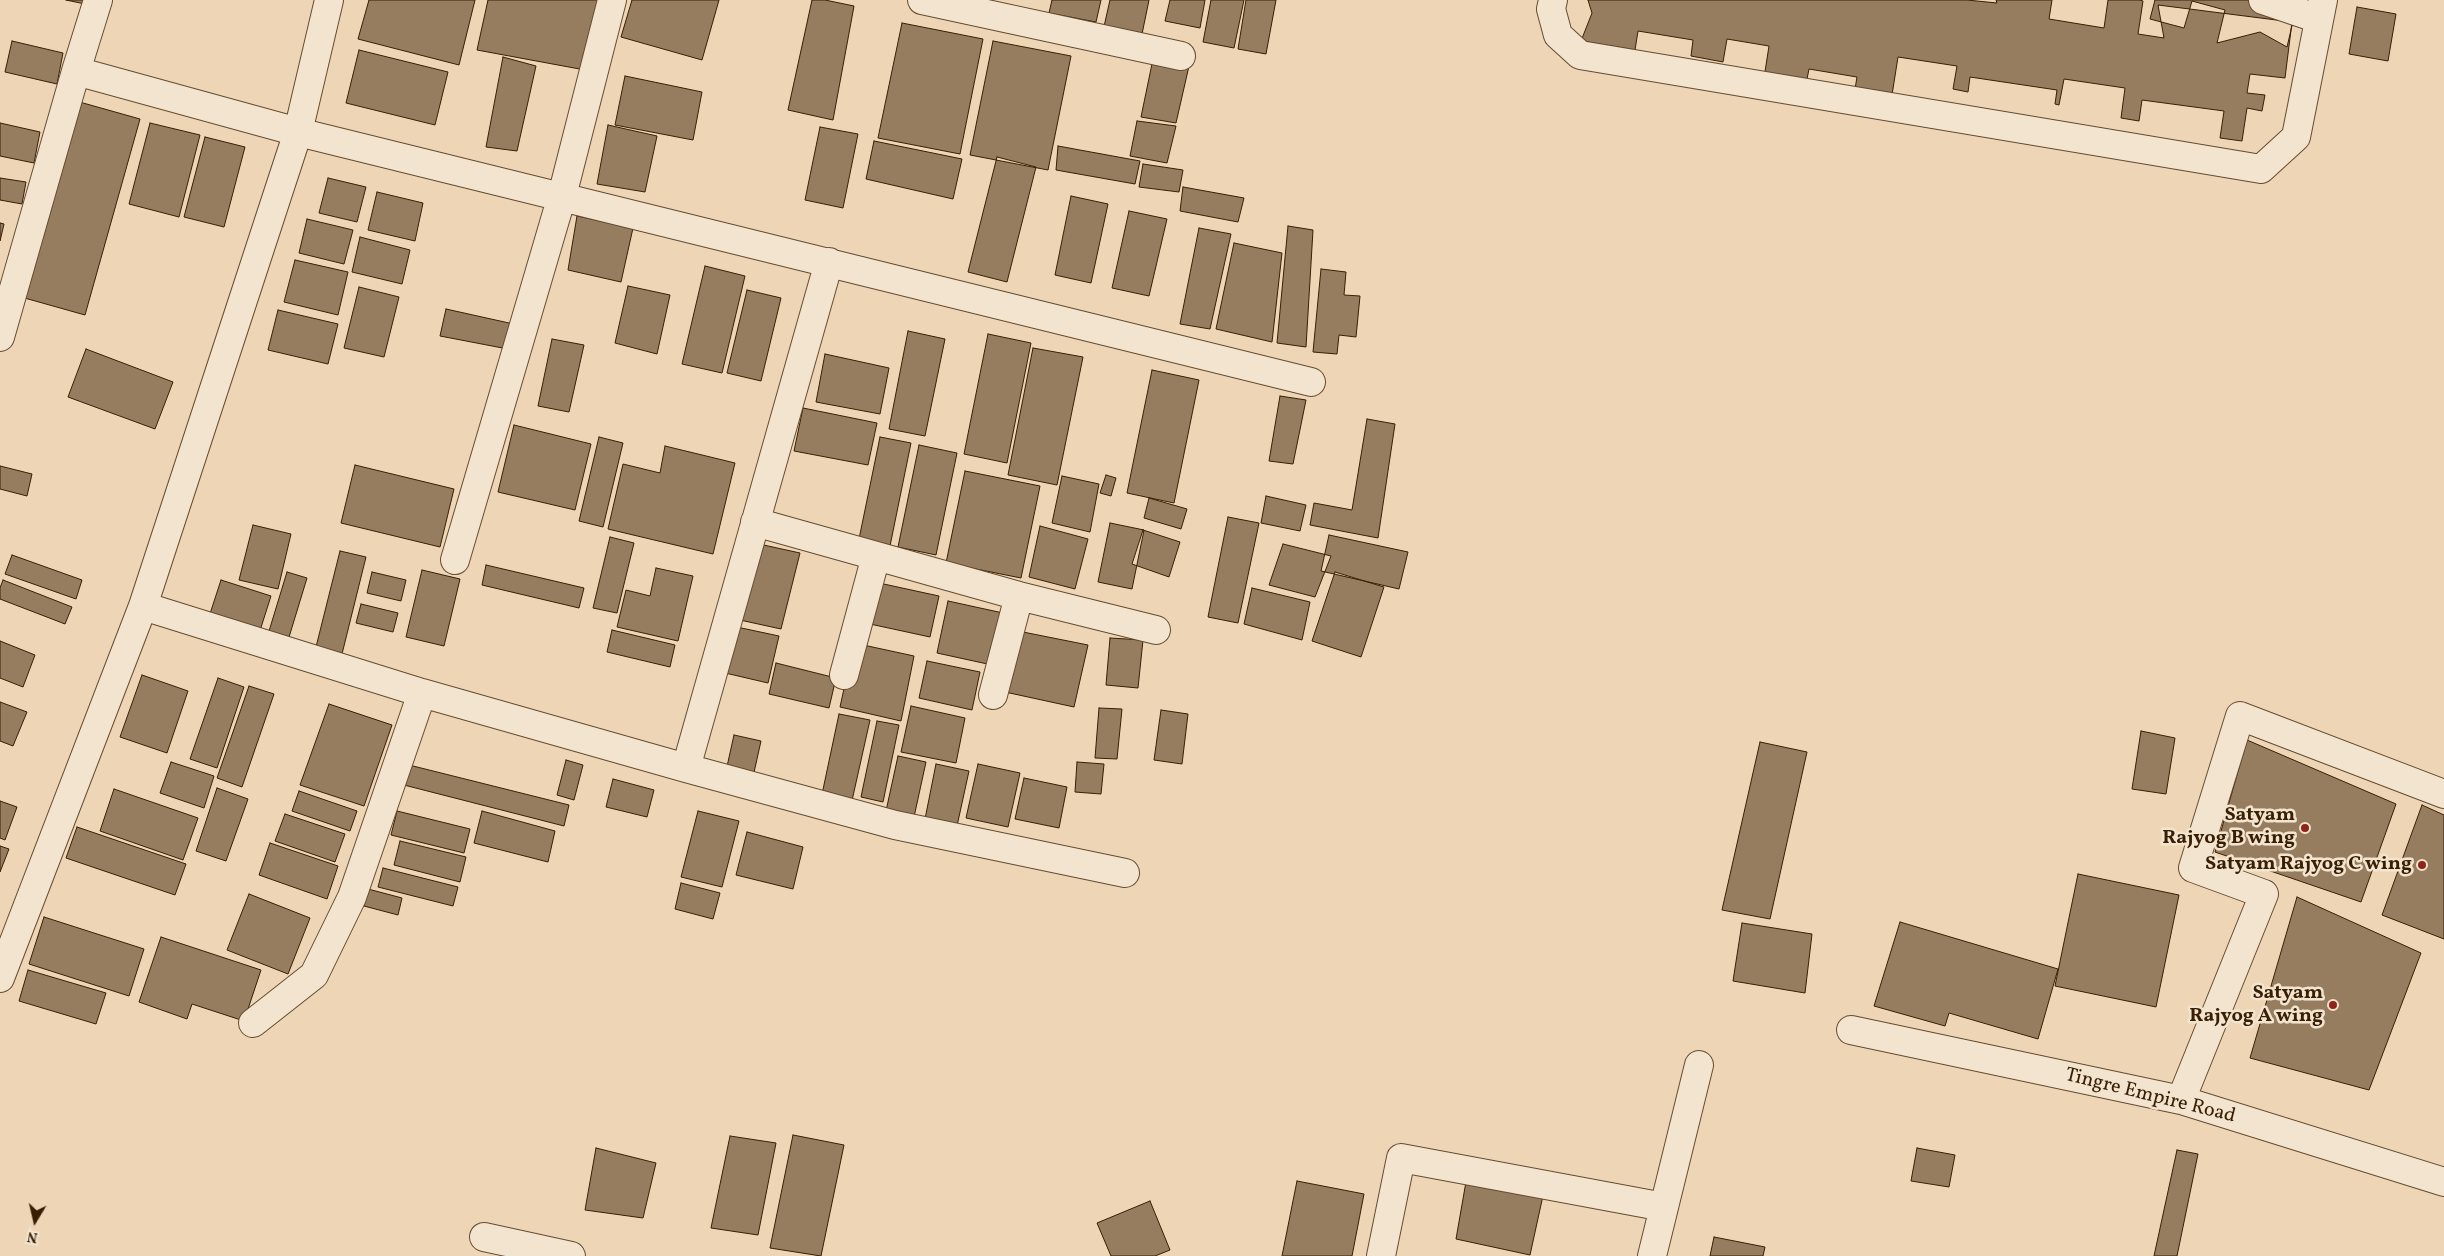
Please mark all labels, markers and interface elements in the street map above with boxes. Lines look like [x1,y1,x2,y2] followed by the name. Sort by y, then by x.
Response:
[2162,804,2295,851] place label: Satyam Rajyog B wing
[2299,822,2311,834] marker: Satyam Rajyog B wing
[2205,853,2412,877] place label: Satyam Rajyog C wing
[2416,859,2428,871] marker: Satyam Rajyog C wing
[2189,982,2323,1029] place label: Satyam Rajyog A wing
[2327,999,2339,1011] marker: Satyam Rajyog A wing
[2062,1064,2238,1130] street label: Tingre Empire Road
[10,1196,60,1246] north arrow
[26,1226,39,1246] text: N

